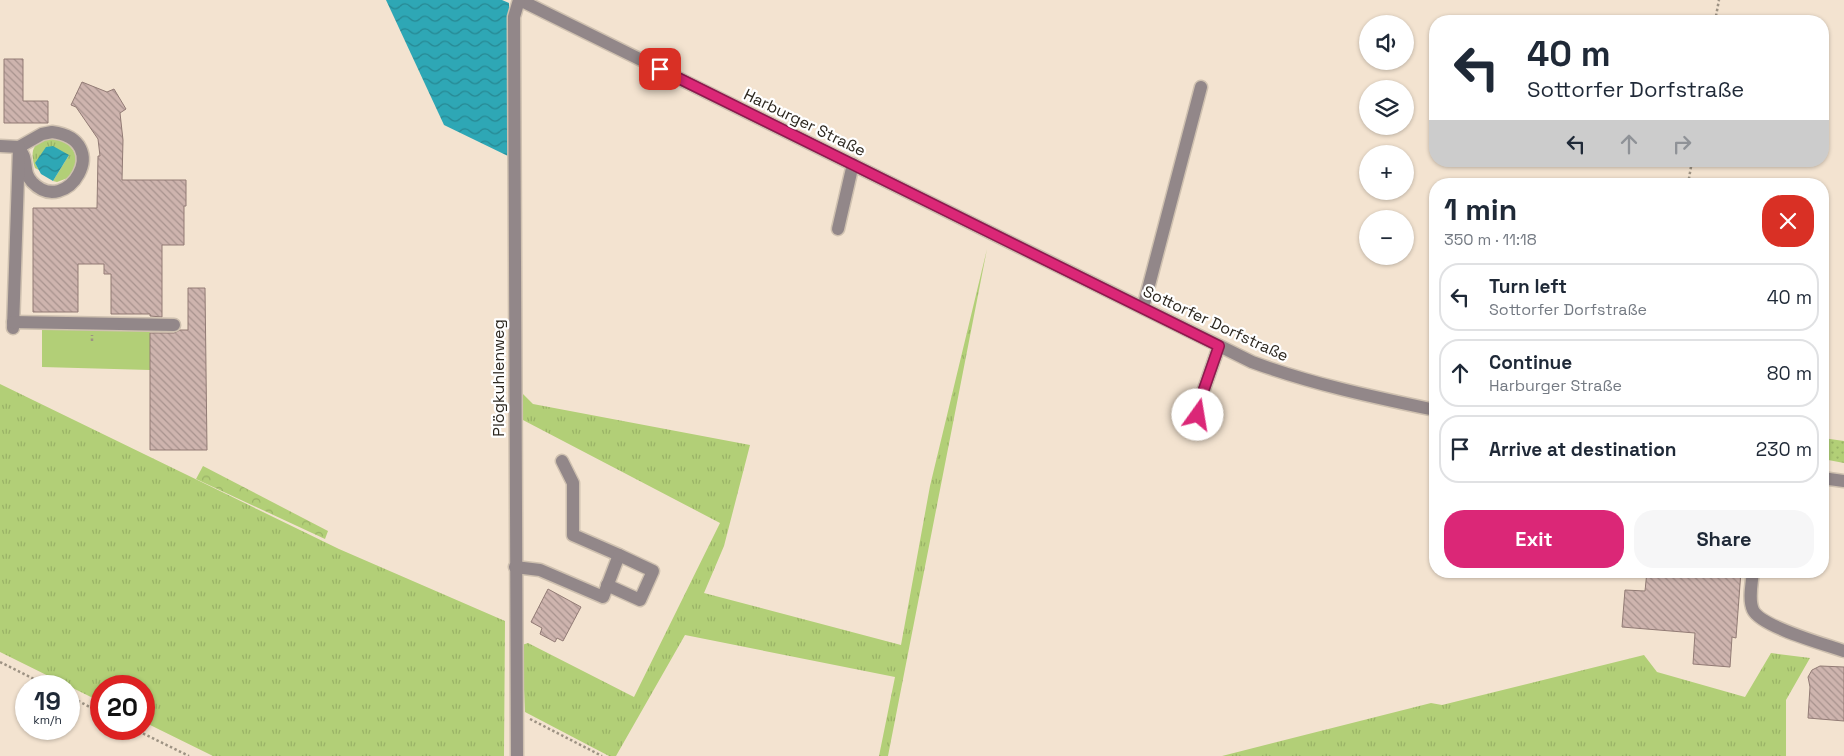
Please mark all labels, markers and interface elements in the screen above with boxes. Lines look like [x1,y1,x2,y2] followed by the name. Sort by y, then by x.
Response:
[1359,15,1414,265] map controls
[1359,15,1414,70] button: sound
[1527,32,1611,76] text: 40 m
[1444,35,1509,100] icon: left
[639,48,681,90] pin
[646,55,674,83] icon: arrive
[1527,75,1744,103] text: Sottorfer Dorfstraße
[1359,80,1414,135] button: layers
[740,84,869,161] street label: Harburger Straße
[1562,130,1590,158] icon: left
[1615,130,1643,158] icon: ahead
[1668,130,1696,158] icon: right
[1359,145,1414,200] button: +
[1444,190,1517,229] text: 1 min
[1762,195,1814,247] button: close
[1359,210,1414,265] button: −
[1444,229,1537,250] text: 350 m · 11:18
[1489,274,1567,299] text: Turn left
[1140,281,1292,366] street label: Sottorfer Dorfstraße
[1446,283,1474,311] icon: left
[1767,285,1812,310] text: 40 m
[1489,299,1647,320] text: Sottorfer Dorfstraße
[488,319,509,437] street label: Plögkuhlenweg
[1489,350,1572,375] text: Continue
[1446,359,1474,387] icon: ahead
[1767,361,1812,386] text: 80 m
[1489,375,1622,396] text: Harburger Straße
[1171,388,1223,440] position arrow
[1446,435,1474,463] icon: arrive
[1489,437,1677,462] text: Arrive at destination
[1756,437,1812,462] text: 230 m
[1444,510,1624,568] button: Exit
[1634,510,1814,568] button: Share
[90,675,155,740] speed limit sign: 20
[34,685,61,717] text: 19
[33,712,62,728] text: km/h

